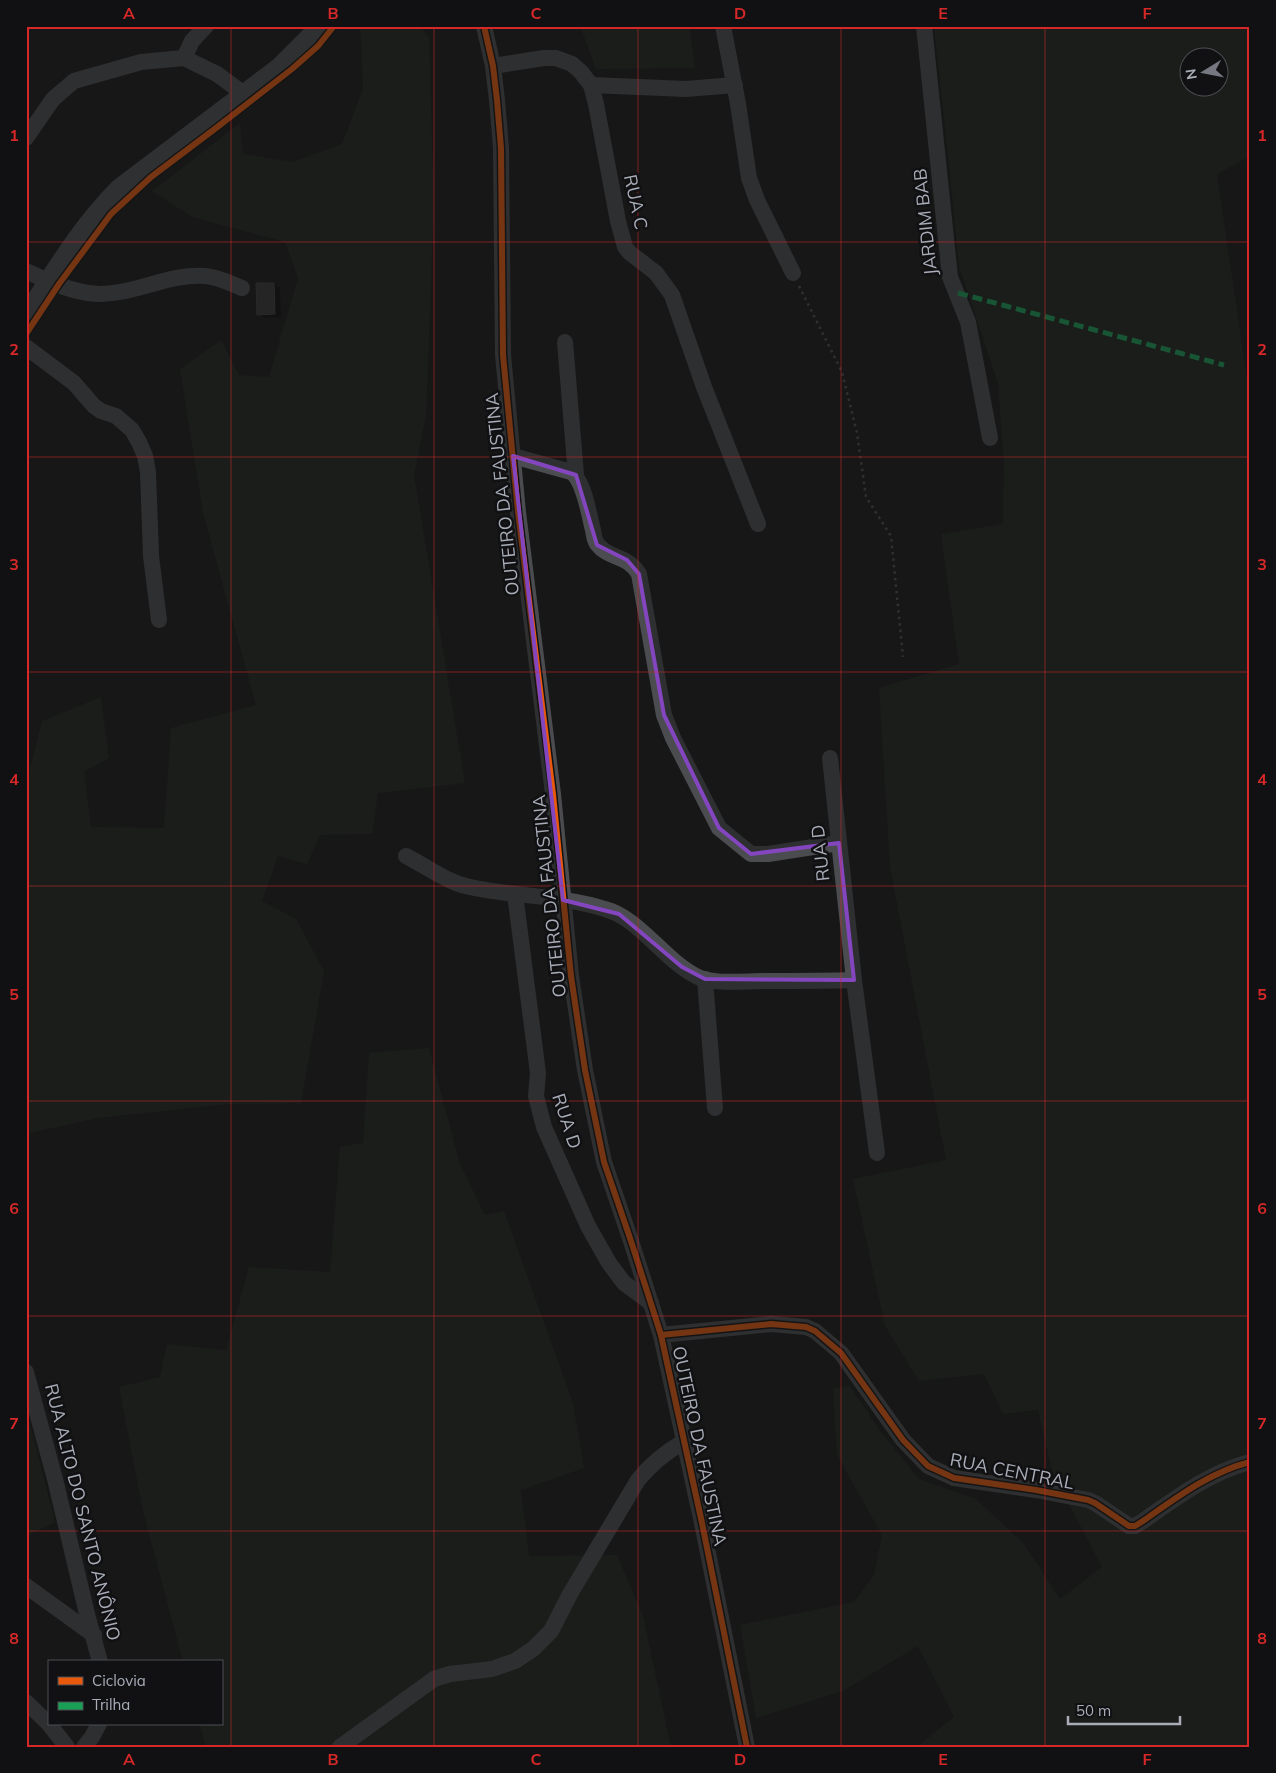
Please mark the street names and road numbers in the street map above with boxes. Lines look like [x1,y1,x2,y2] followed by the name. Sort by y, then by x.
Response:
[908,167,942,277] street label: JARDIM BAB
[619,172,653,232] street label: RUA C
[480,391,524,597] street label: OUTEIRO DA FAUSTINA
[527,793,571,999] street label: OUTEIRO DA FAUSTINA
[806,824,834,882] street label: RUA D
[547,1090,587,1152] street label: RUA D
[668,1344,732,1548] street label: OUTEIRO DA FAUSTINA
[40,1381,126,1643] street label: RUA ALTO DO SANTO ANÔNIO
[948,1448,1076,1494] street label: RUA CENTRAL

